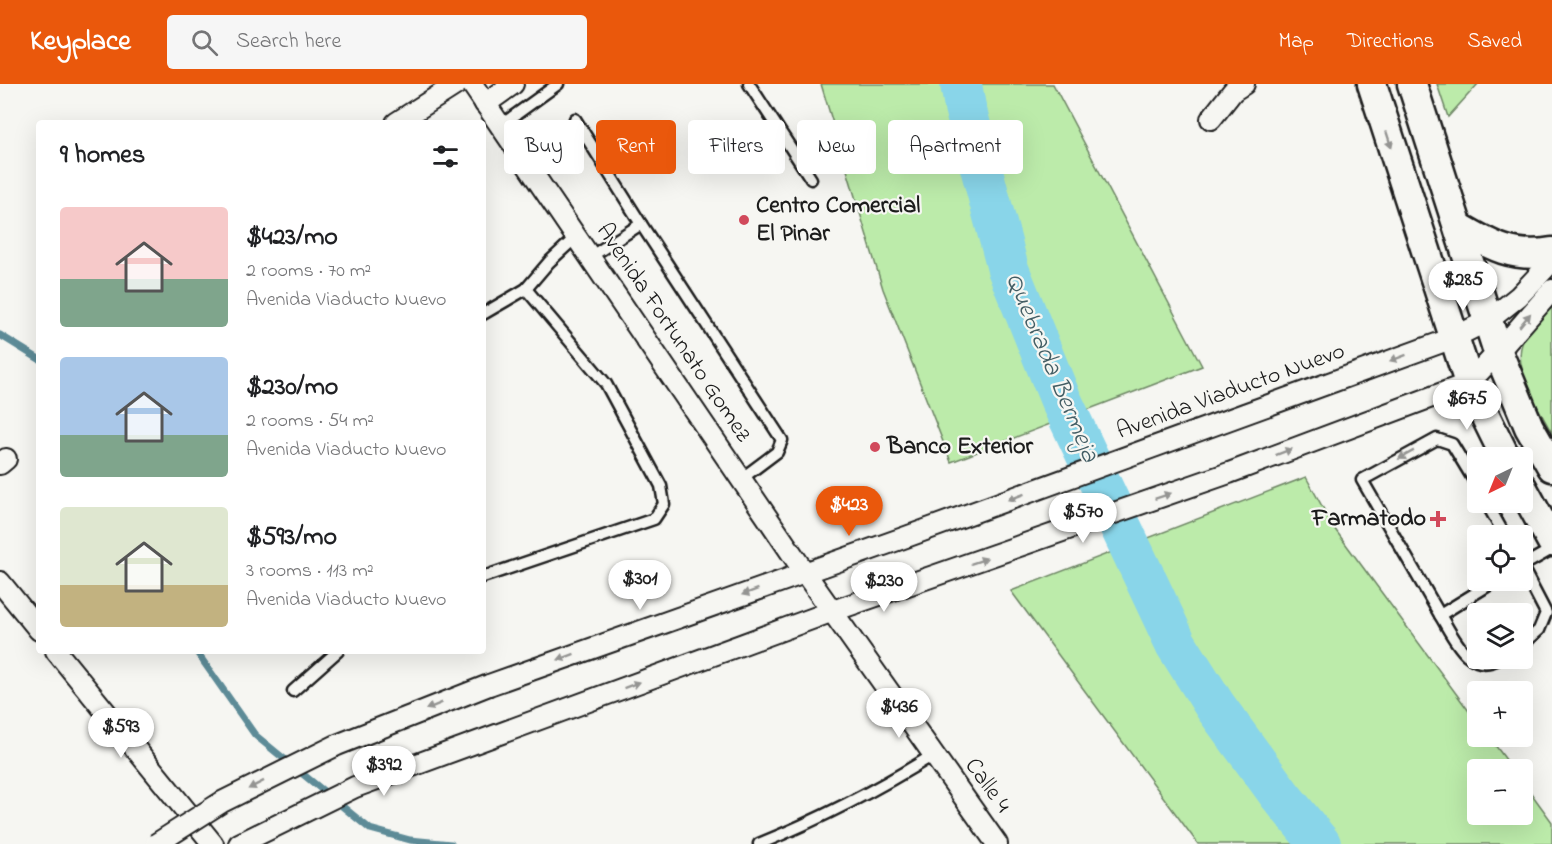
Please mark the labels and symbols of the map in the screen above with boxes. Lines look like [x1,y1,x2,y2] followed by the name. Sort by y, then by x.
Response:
[1385,131,1395,149] one-way arrow
[756,189,920,252] place label: Centro Comercial El Pinar
[737,213,751,227] marker: Centro Comercial El Pinar
[587,216,760,450] street label: Avenida Fortunato Gomez
[1427,261,1499,312] pin: $285
[994,267,1108,469] water label: Quebrada Bermeja
[1518,312,1531,328] one-way arrow
[1112,334,1350,450] street label: Avenida Viaducto Nuevo
[1389,354,1407,364] one-way arrow
[1431,380,1503,431] pin: $675
[886,430,1033,465] place label: Banco Exterior
[868,440,882,454] marker: Banco Exterior
[1275,447,1293,456] one-way arrow
[1467,447,1533,513] north arrow
[1397,450,1414,460] one-way arrow
[813,486,885,537] pin: $423
[1154,491,1172,501] one-way arrow
[1007,493,1025,502] one-way arrow
[1047,493,1119,544] pin: $570
[1311,502,1426,537] place label: Farmatodo
[1431,512,1445,526] marker: Farmatodo
[970,555,988,565] one-way arrow
[604,560,676,611] pin: $301
[848,562,920,613] pin: $230
[740,588,758,598] one-way arrow
[557,653,575,663] one-way arrow
[624,679,642,689] one-way arrow
[863,688,935,739] pin: $436
[425,702,443,711] one-way arrow
[85,708,157,759] pin: $593
[348,746,420,797] pin: $392
[955,751,1019,821] street label: Calle 4
[247,780,265,790] one-way arrow

